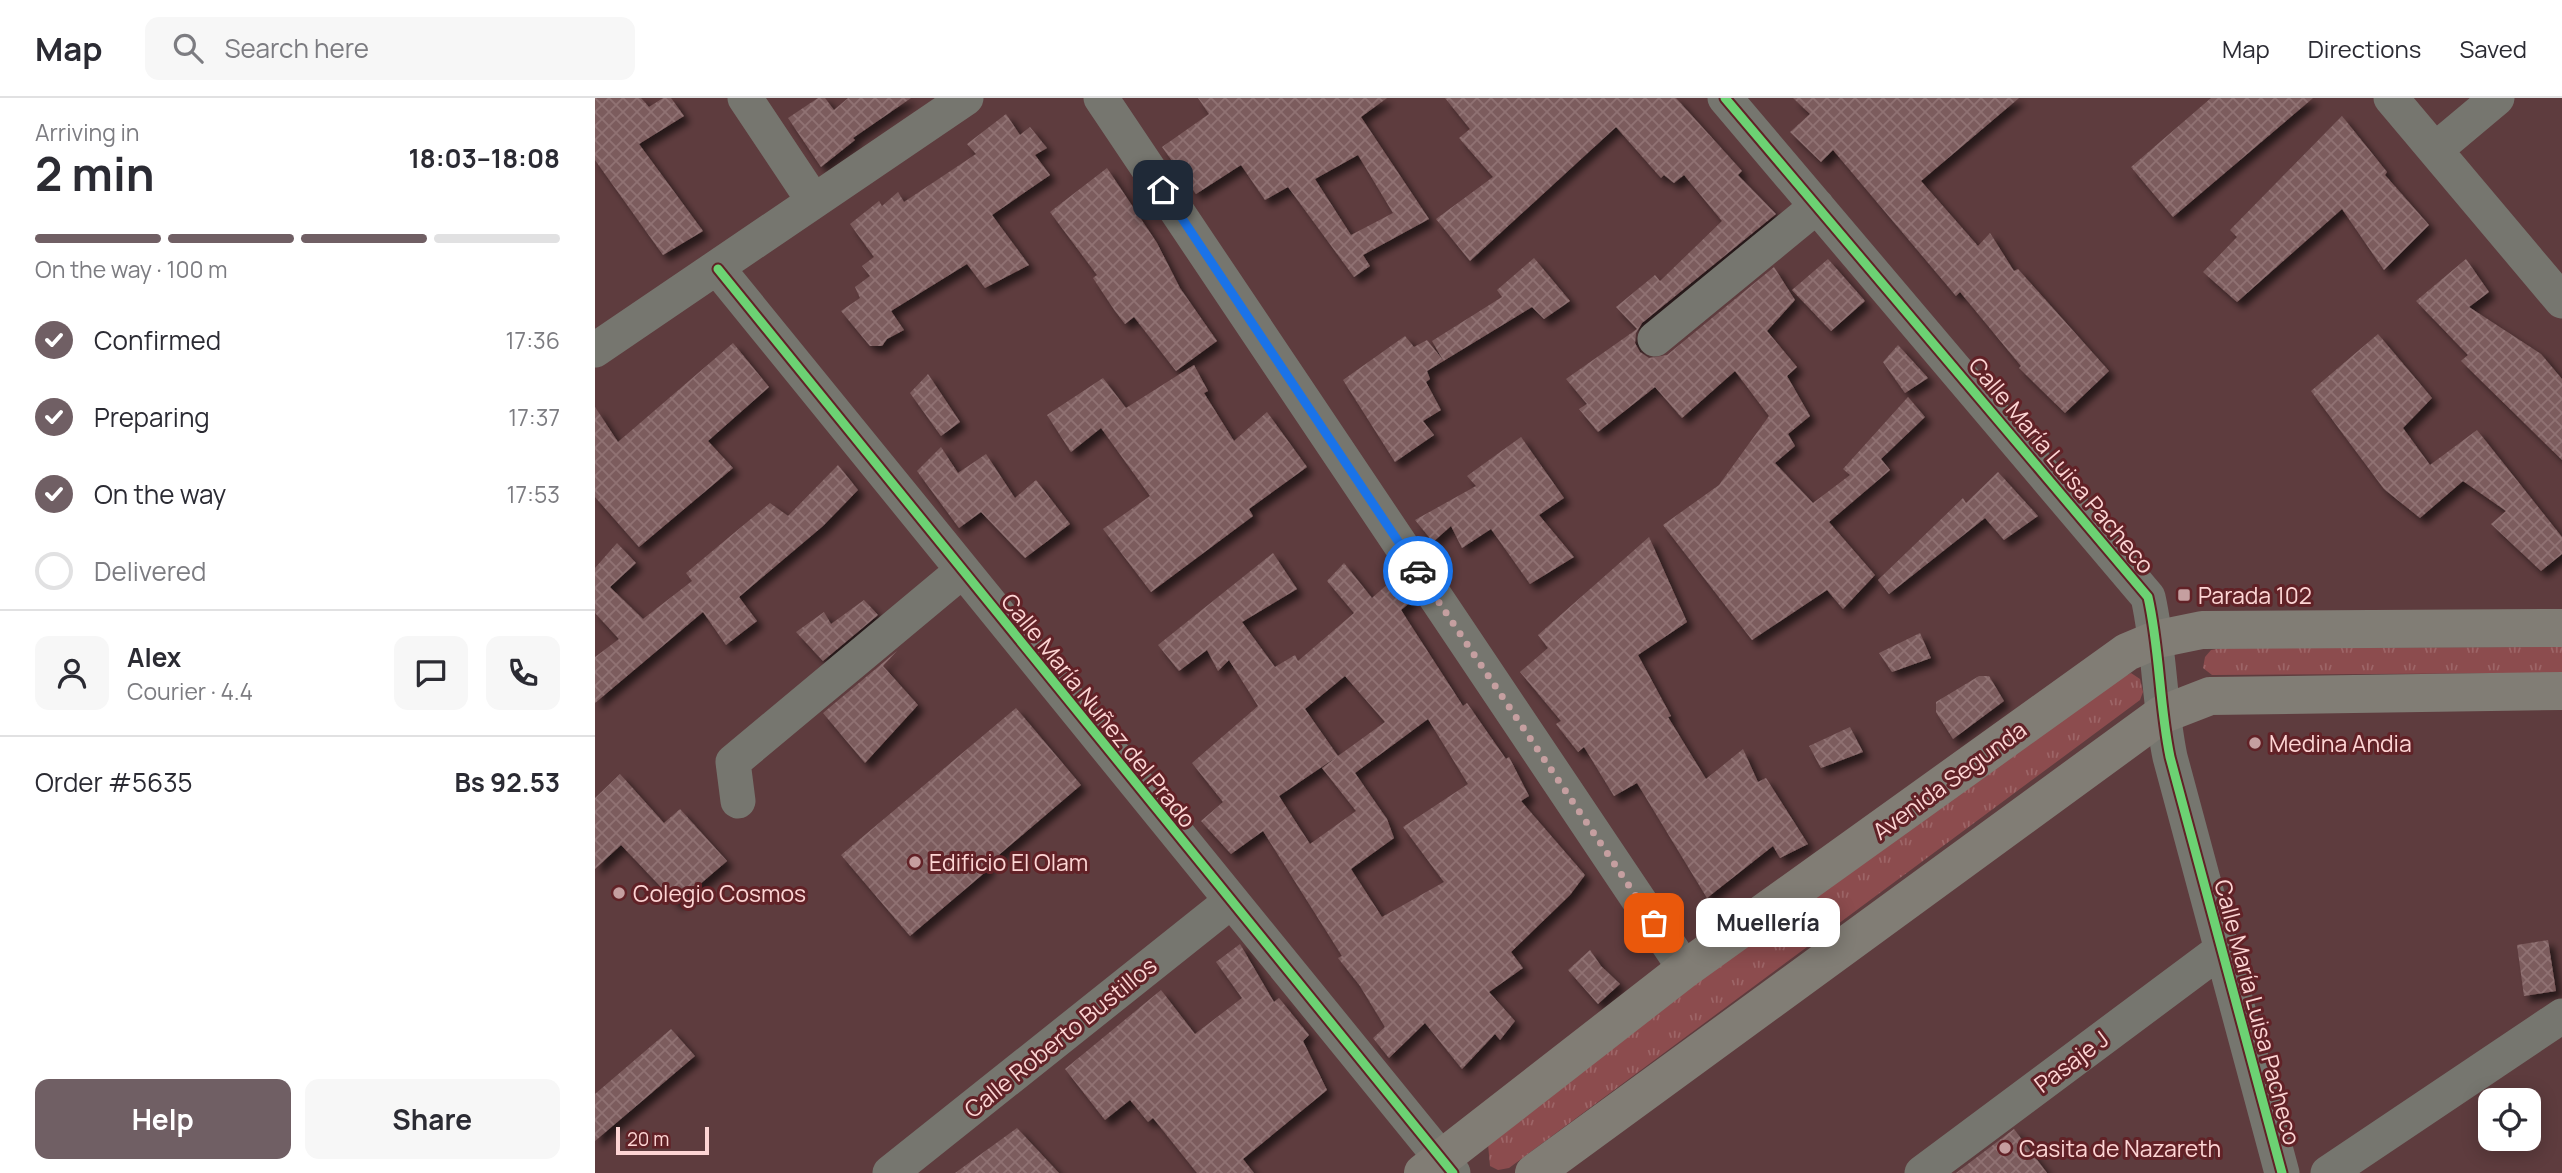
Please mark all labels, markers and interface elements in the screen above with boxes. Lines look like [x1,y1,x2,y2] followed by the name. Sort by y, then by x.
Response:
[145,17,635,80] search box
[35,26,103,71] text: Map
[169,29,207,67] icon: search
[225,30,369,66] text: Search here
[2222,32,2270,65] text: Map
[2308,32,2421,65] text: Directions
[2459,32,2527,65] text: Saved
[35,116,140,148] text: Arriving in
[408,140,560,176] text: 18:03–18:08
[35,142,155,205] text: 2 min
[1133,160,1193,220] pin
[1144,171,1182,209] icon: home
[35,253,228,285] text: On the way · 100 m
[35,321,73,359] icon: check
[94,322,221,358] text: Confirmed
[506,324,560,356] text: 17:36
[1962,350,2162,580] street label: Calle María Luisa Pacheco
[35,398,73,436] icon: check
[94,399,210,435] text: Preparing
[508,401,560,433] text: 17:37
[35,475,73,513] icon: check
[94,476,226,512] text: On the way
[507,478,560,510] text: 17:53
[1383,536,1453,606] courier
[1399,552,1437,590] icon: car
[94,553,206,589] text: Delivered
[2198,579,2312,611] place label: Parada 102
[994,586,1204,834] street label: Calle María Nuñez del Prado
[2176,587,2192,603] marker: Parada 102
[35,636,109,710] button: person
[394,636,468,710] button: chat
[486,636,560,710] button: phone
[127,639,181,675] text: Alex
[127,675,253,707] text: Courier · 4.4
[1866,713,2032,847] street label: Avenida Segunda
[2269,727,2412,759] place label: Medina Andia
[2247,735,2263,751] marker: Medina Andia
[35,764,193,800] text: Order #5635
[454,764,560,800] text: Bs 92.53
[929,846,1088,878] place label: Edificio El Olam
[907,854,923,870] marker: Edificio El Olam
[2207,876,2309,1148] street label: Calle María Luisa Pacheco
[633,877,806,909] place label: Colegio Cosmos
[611,885,627,901] marker: Colegio Cosmos
[1624,893,1684,953] pin
[1696,898,1839,948] callout: Muellería
[1635,904,1673,942] icon: bag
[1716,906,1820,938] text: Muellería
[957,949,1163,1125] street label: Calle Roberto Bustillos
[2027,1023,2115,1099] street label: Pasaje J
[35,1079,291,1159] button: Help
[305,1079,560,1159] button: Share
[2478,1088,2541,1151] map controls
[2478,1088,2541,1151] button: locate
[616,1124,709,1156] scale bar
[627,1126,669,1152] text: 20 m
[2019,1132,2221,1164] place label: Casita de Nazareth
[1997,1140,2013,1156] marker: Casita de Nazareth

